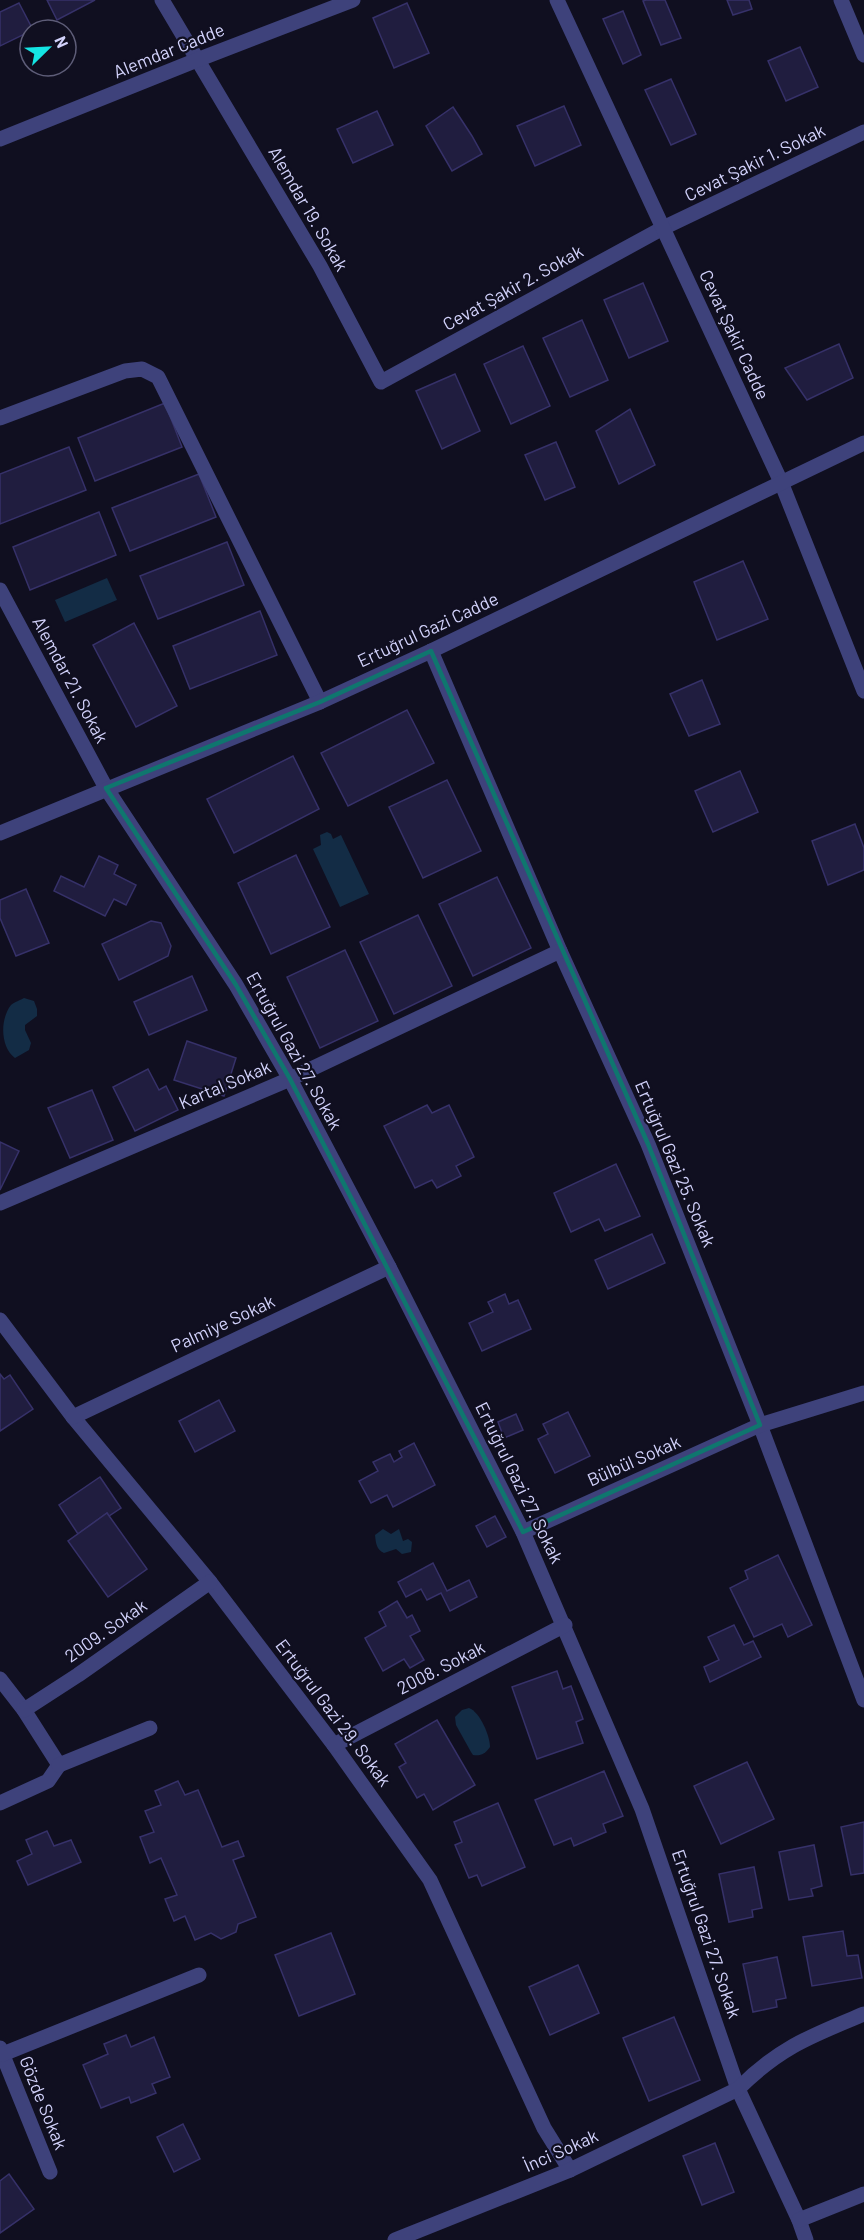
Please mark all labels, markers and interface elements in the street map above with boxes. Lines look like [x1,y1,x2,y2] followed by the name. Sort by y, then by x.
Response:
[18,18,78,78] north arrow
[110,18,227,82] street label: Alemdar Cadde
[51,33,73,50] text: N
[681,119,828,206] street label: Cevat Şakir 1. Sokak
[264,142,353,275] street label: Alemdar 19. Sokak
[439,239,586,335] street label: Cevat Şakir 2. Sokak
[695,266,775,403] street label: Cevat Şakir Cadde
[354,587,502,671] street label: Ertuğrul Gazi Cadde
[28,612,114,747] street label: Alemdar 21. Sokak
[242,968,347,1133] street label: Ertuğrul Gazi 27. Sokak
[175,1055,274,1113] street label: Kartal Sokak
[631,1077,721,1250] street label: Ertuğrul Gazi 25. Sokak
[167,1289,278,1357] street label: Palmiye Sokak
[471,1398,569,1567] street label: Ertuğrul Gazi 27. Sokak
[584,1430,684,1490] street label: Bülbül Sokak
[60,1594,151,1667] street label: 2009. Sokak
[271,1634,396,1790] street label: Ertuğrul Gazi 29. Sokak
[393,1636,488,1699] street label: 2008. Sokak
[668,1846,746,2021] street label: Ertuğrul Gazi 27. Sokak
[15,2053,73,2153] street label: Gözde Sokak
[520,2124,601,2176] street label: İnci Sokak

